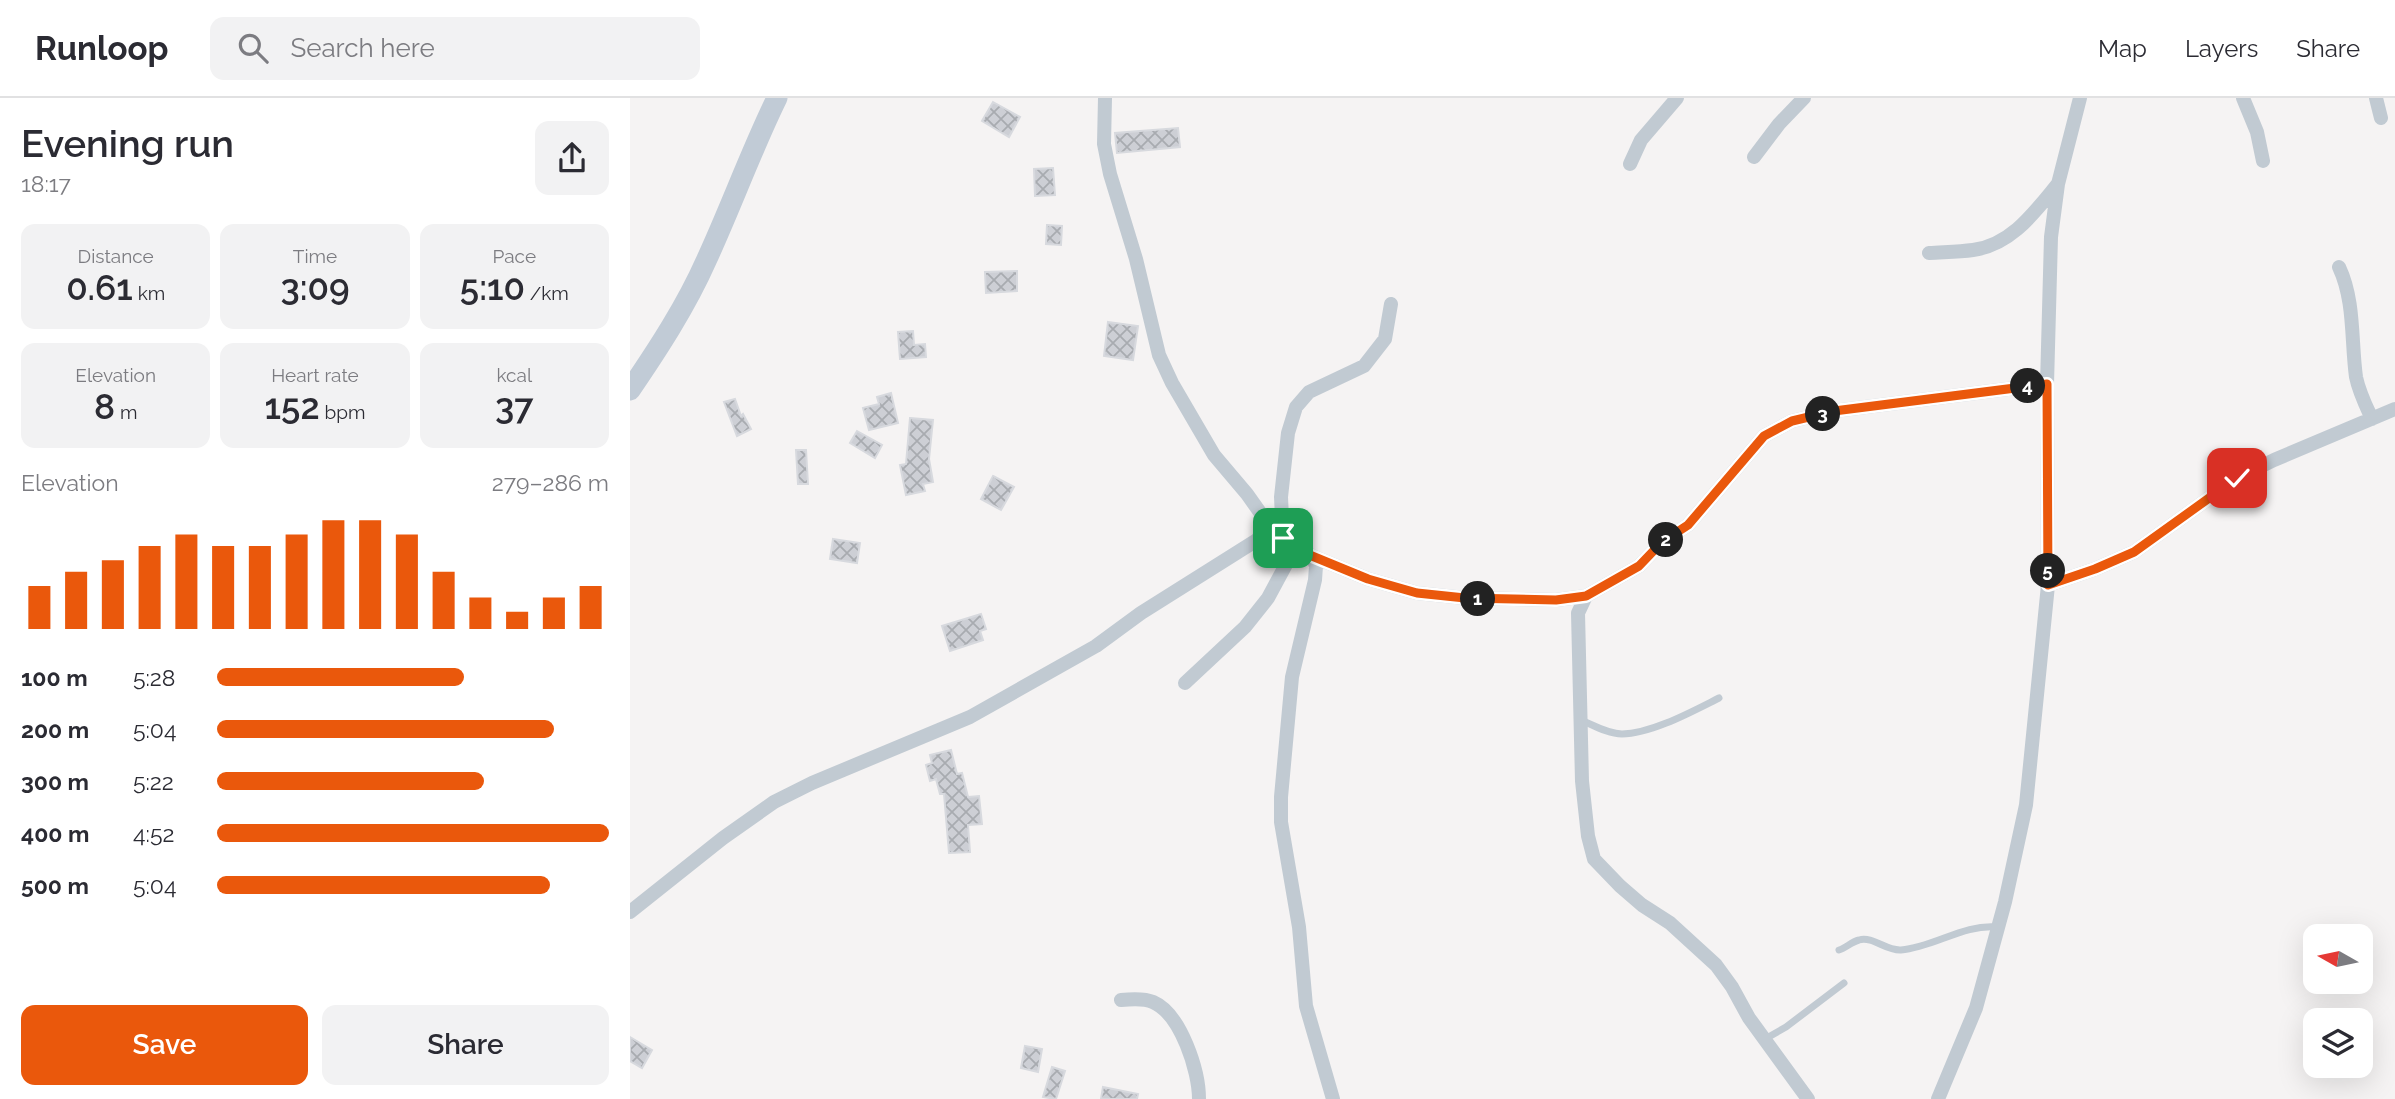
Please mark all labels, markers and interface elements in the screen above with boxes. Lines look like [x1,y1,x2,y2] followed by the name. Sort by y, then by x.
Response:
[210,17,700,80] search box
[35,29,168,68] text: Runloop
[234,29,272,67] icon: search
[290,33,435,63] text: Search here
[2098,34,2147,63] text: Map
[2185,34,2258,63] text: Layers
[2296,34,2360,63] text: Share
[21,121,234,166] text: Evening run
[535,121,609,195] button: share
[21,170,71,197] text: 18:17
[78,245,154,267] text: Distance
[293,245,337,267] text: Time
[493,245,536,267] text: Pace
[66,267,133,308] text: 0.61
[280,267,350,308] text: 3:09
[460,267,525,308] text: 5:10
[133,282,165,304] text: km
[525,282,569,304] text: /km
[75,364,156,386] text: Elevation
[271,364,359,386] text: Heart rate
[497,364,532,386] text: kcal
[2010,368,2046,404] pin: 4
[2022,374,2033,396] text: 4
[94,386,115,427] text: 8
[265,386,320,427] text: 152
[495,386,534,427] text: 37
[1806,396,1840,432] pin: 3
[115,401,137,423] text: m
[320,401,365,423] text: bpm
[1817,402,1828,424] text: 3
[2207,448,2267,508] pin
[2218,459,2256,497] icon: check
[21,469,119,496] text: Elevation
[492,469,609,496] text: 279–286 m
[1253,508,1313,568] pin
[1264,519,1302,557] icon: arrive
[1648,522,1684,558] pin: 2
[1660,528,1671,550] text: 2
[2030,554,2066,588] pin: 5
[2042,559,2053,581] text: 5
[1460,582,1496,616] pin: 1
[1473,587,1482,609] text: 1
[21,664,88,691] text: 100 m
[133,664,175,691] text: 5:28
[21,716,89,743] text: 200 m
[133,716,177,743] text: 5:04
[21,768,89,795] text: 300 m
[133,768,174,795] text: 5:22
[21,820,89,847] text: 400 m
[133,820,174,847] text: 4:52
[21,872,89,899] text: 500 m
[133,872,177,899] text: 5:04
[2303,924,2373,994] north arrow
[2303,924,2373,1078] map controls
[21,1005,308,1085] button: Save
[322,1005,609,1085] button: Share
[2303,1008,2373,1078] button: layers

